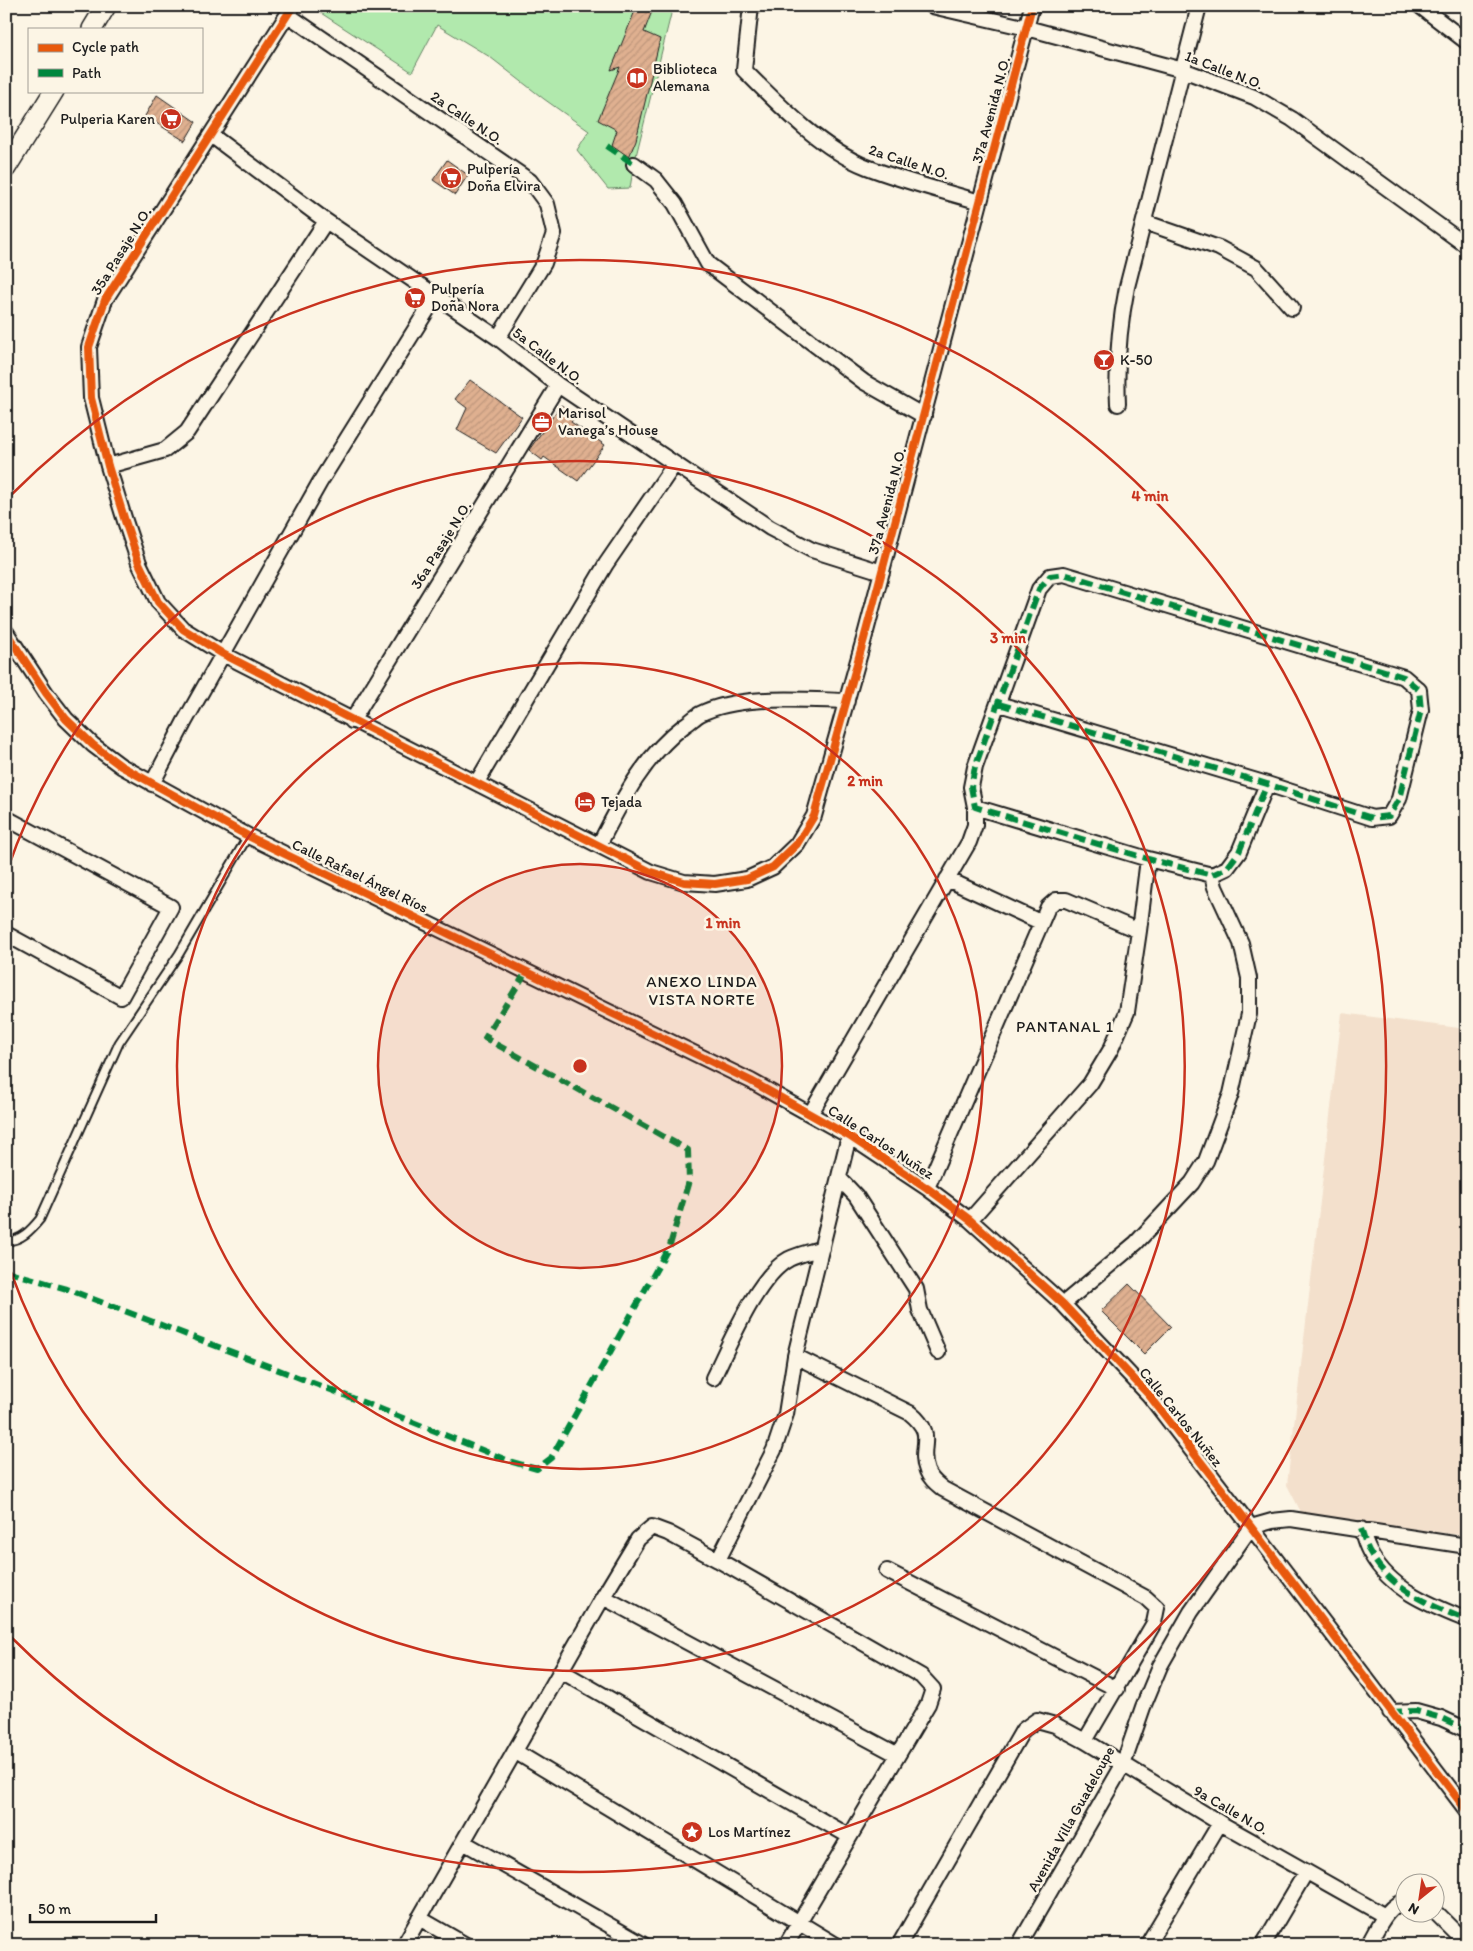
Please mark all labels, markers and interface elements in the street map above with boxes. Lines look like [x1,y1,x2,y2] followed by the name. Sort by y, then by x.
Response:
[28,28,202,92] legend
[72,38,139,56] text: Cycle path
[1182,47,1266,93] street label: 1a Calle N.O.
[968,55,1014,165] street label: 37a Avenida N.O.
[653,60,718,95] place label: Biblioteca Alemana
[72,64,101,82] text: Path
[625,66,649,90] library icon: Biblioteca Alemana
[427,87,507,149] street label: 2a Calle N.O.
[159,107,183,131] supermarket icon: Pulperia Karen
[60,110,155,128] place label: Pulperia Karen
[866,141,952,183] street label: 2a Calle N.O.
[467,160,541,195] place label: Pulpería Doña Elvira
[439,166,463,190] supermarket icon: Pulpería Doña Elvira
[87,204,155,298] street label: 35a Pasaje N.O.
[431,280,500,315] place label: Pulpería Doña Nora
[403,286,427,310] supermarket icon: Pulpería Doña Nora
[509,324,587,388] street label: 5a Calle N.O.
[1092,348,1116,372] bar icon: K-50
[1120,351,1153,369] place label: K-50
[558,404,658,439] place label: Marisol Vanega’s House
[530,410,554,434] office icon: Marisol Vanega’s House
[864,446,910,556] street label: 37a Avenida N.O.
[1132,487,1169,505] text: 4 min
[407,498,475,592] street label: 36a Pasaje N.O.
[990,629,1027,647] text: 3 min
[847,772,884,790] text: 2 min
[573,790,597,814] hotel icon: Tejada
[601,793,642,811] place label: Tejada
[289,835,431,917] street label: Calle Rafael Ángel Ríos
[706,914,741,932] text: 1 min
[646,972,758,1009] district label: ANEXO LINDA VISTA NORTE
[1016,1017,1114,1036] district label: PANTANAL 1
[571,1057,589,1075] centre of rings
[825,1101,937,1183] street label: Calle Carlos Nuñez
[1135,1364,1227,1470] street label: Calle Carlos Nuñez
[1024,1743,1118,1895] street label: Avenida Villa Guadeloupe
[1190,1781,1272,1839] street label: 9a Calle N.O.
[680,1820,704,1844] place icon: Los Martínez
[708,1823,791,1841] place label: Los Martínez
[1396,1874,1446,1924] north arrow
[30,1891,156,1923] scale bar
[1405,1899,1422,1919] text: N
[38,1900,71,1918] text: 50 m

